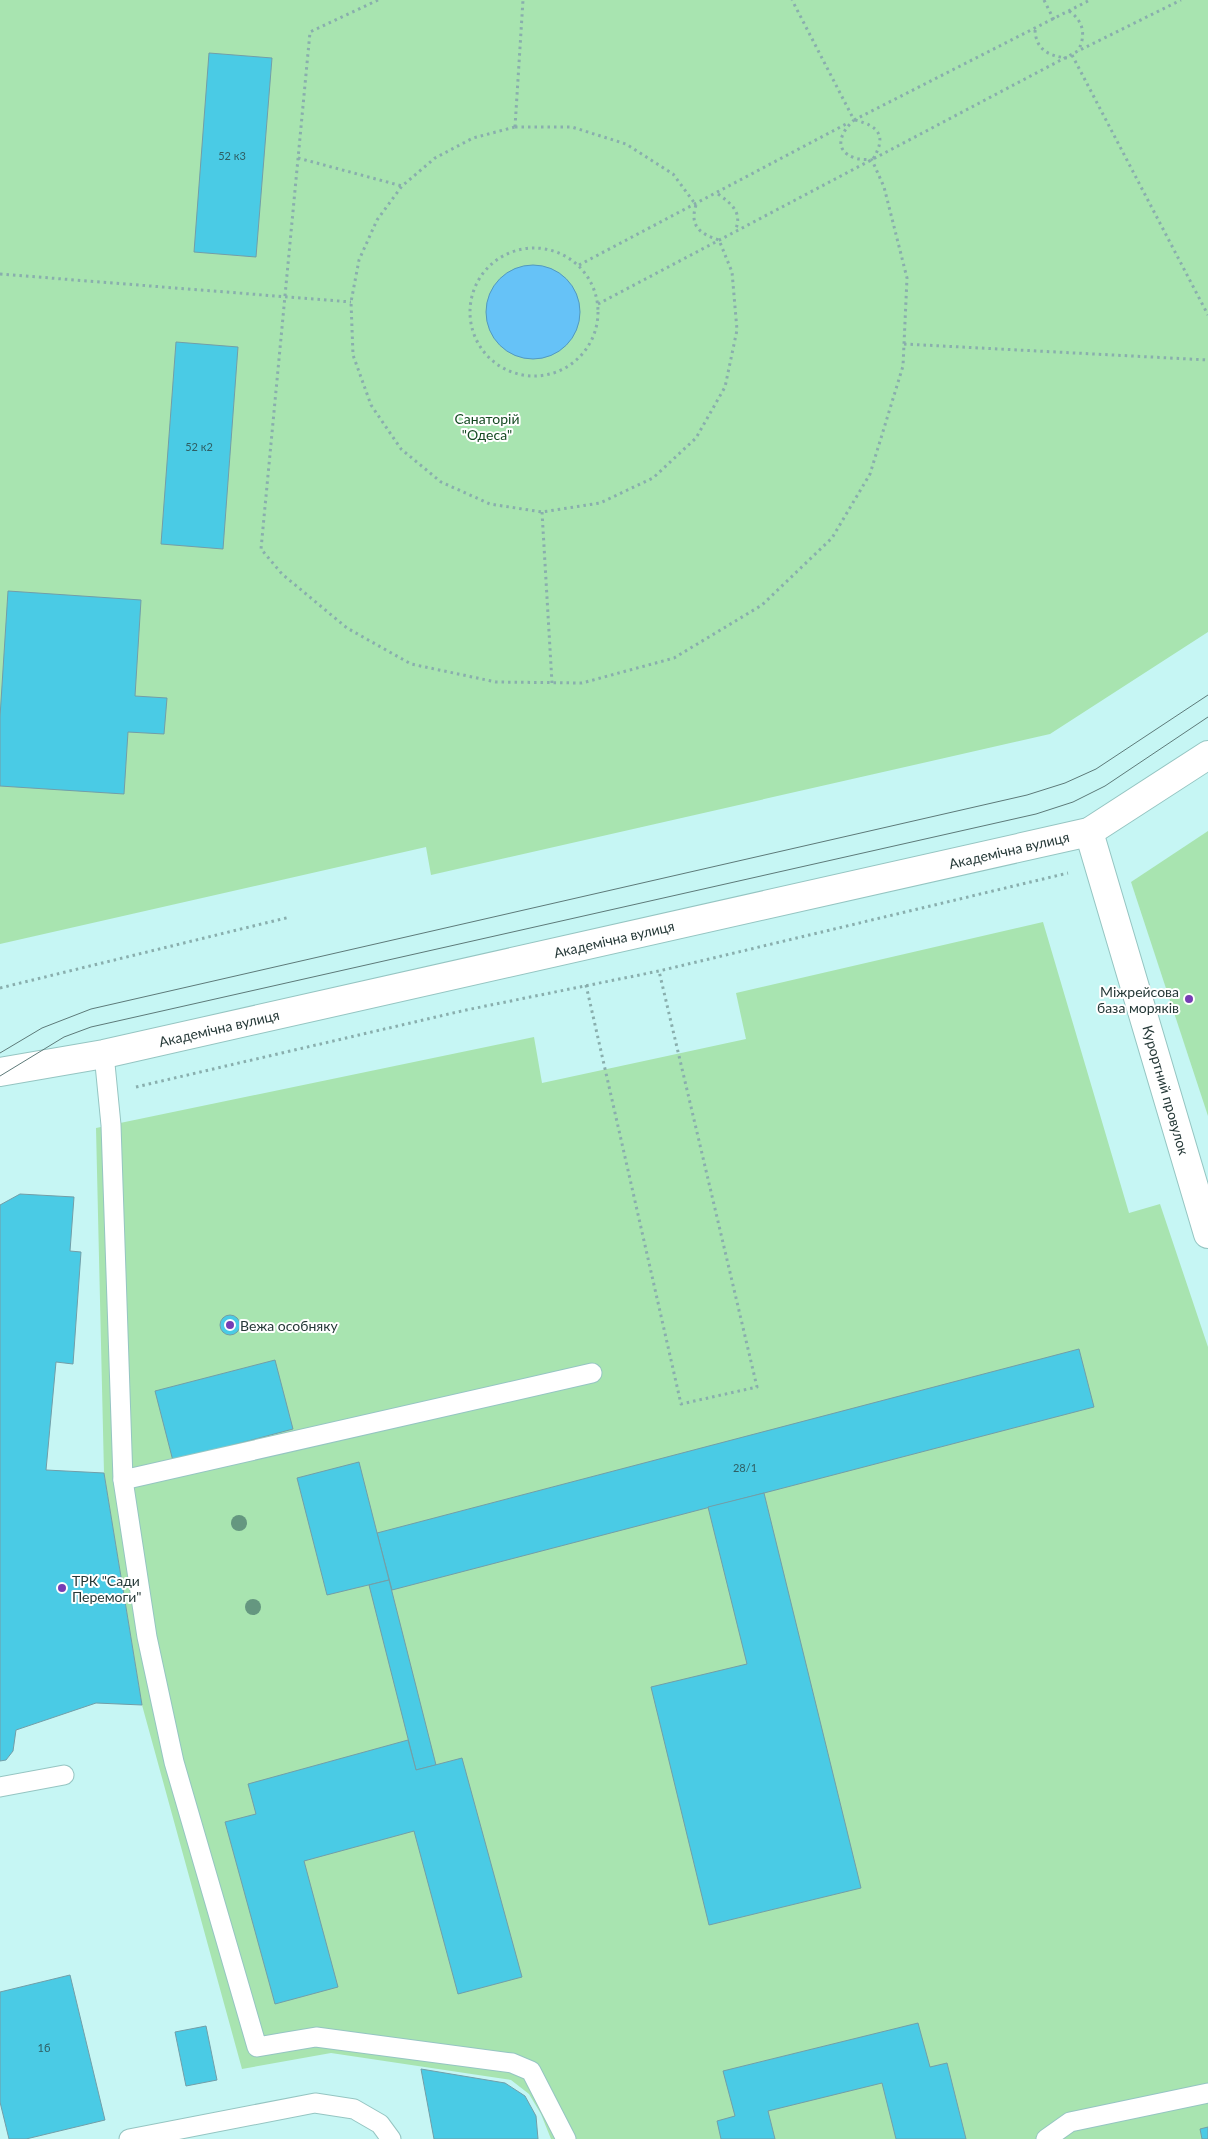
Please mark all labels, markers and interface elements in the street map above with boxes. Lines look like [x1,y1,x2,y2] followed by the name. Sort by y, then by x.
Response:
[218,149,246,162] house number: 52 к3
[455,410,519,443] park label: Санаторій "Одеса"
[185,440,213,453] house number: 52 к2
[947,828,1071,872] street label: Академічна вулиця
[552,917,676,961] street label: Академічна вулиця
[1097,983,1179,1016] place label: Міжрейсова база моряків
[1183,993,1195,1005] marker: Міжрейсова база моряків
[157,1006,281,1050] street label: Академічна вулиця
[1139,1023,1193,1158] street label: Курортний провулок
[240,1317,339,1334] place label: Вежа особняку
[224,1319,236,1331] marker: Вежа особняку
[733,1461,757,1474] house number: 28/1
[72,1572,142,1605] place label: ТРК "Сади Перемоги"
[56,1582,68,1594] marker: ТРК "Сади Перемоги"
[38,2041,50,2054] house number: 1б

